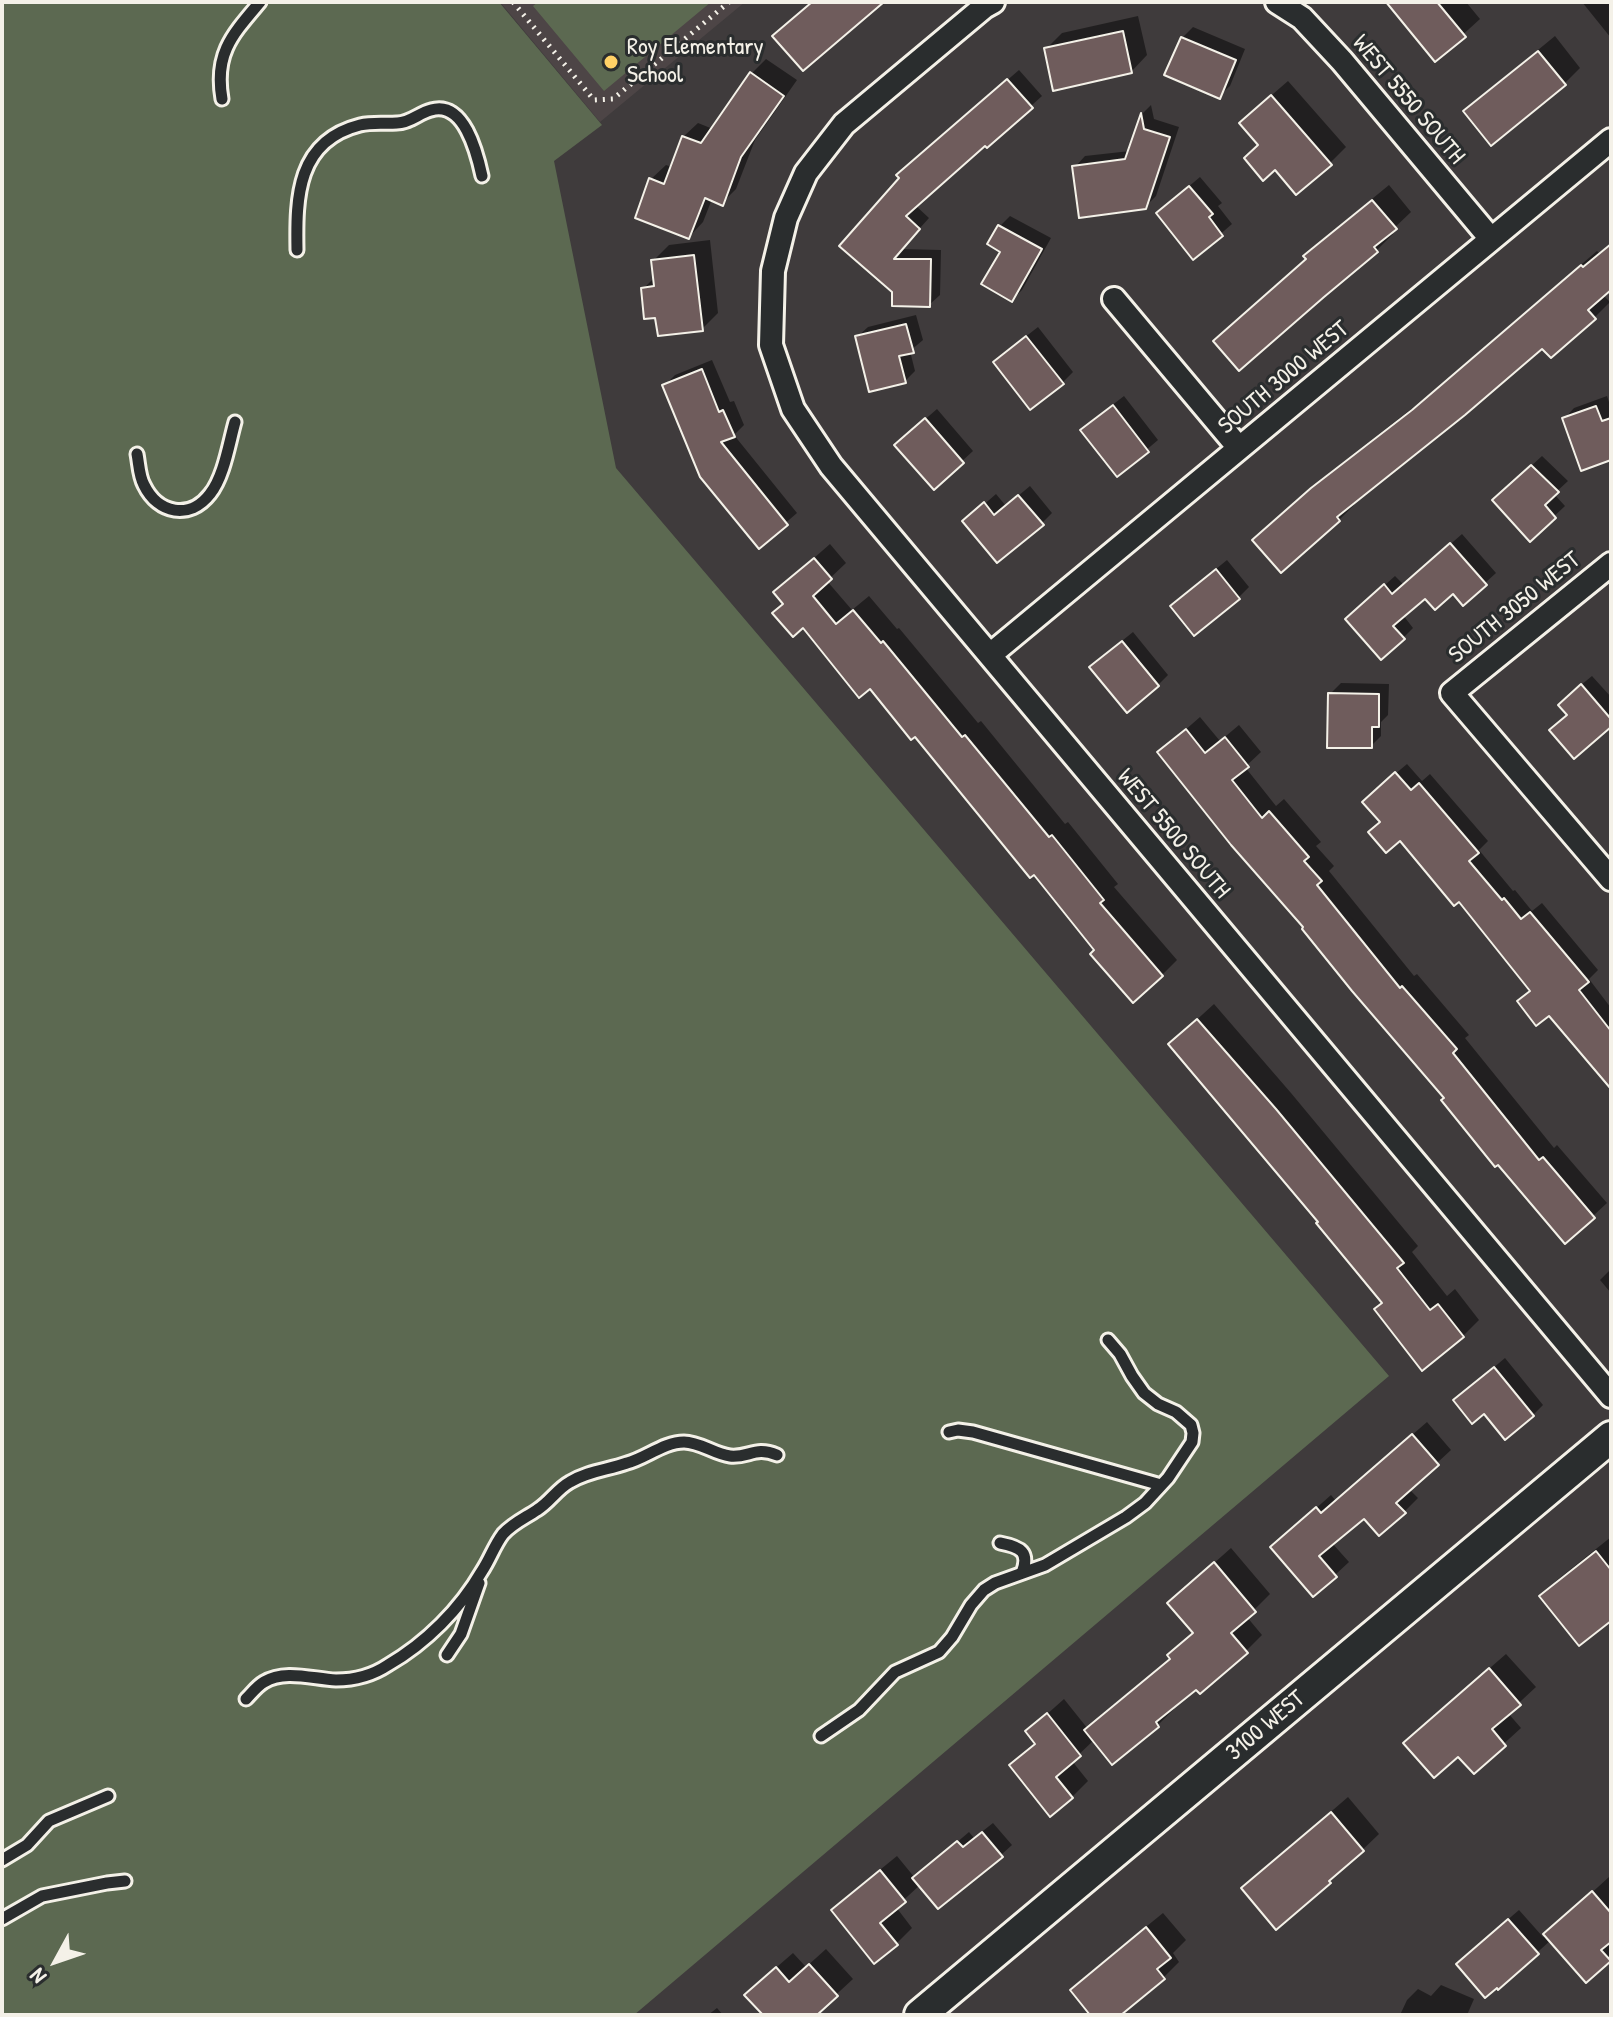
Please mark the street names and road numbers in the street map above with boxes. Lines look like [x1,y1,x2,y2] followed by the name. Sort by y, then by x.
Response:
[1346,29,1470,171] street label: WEST 5550 SOUTH
[1213,315,1355,441] street label: SOUTH 3000 WEST
[1443,546,1587,670] street label: SOUTH 3050 WEST
[1110,763,1236,905] street label: WEST 5500 SOUTH
[1221,1685,1311,1767] street label: 3100 WEST

